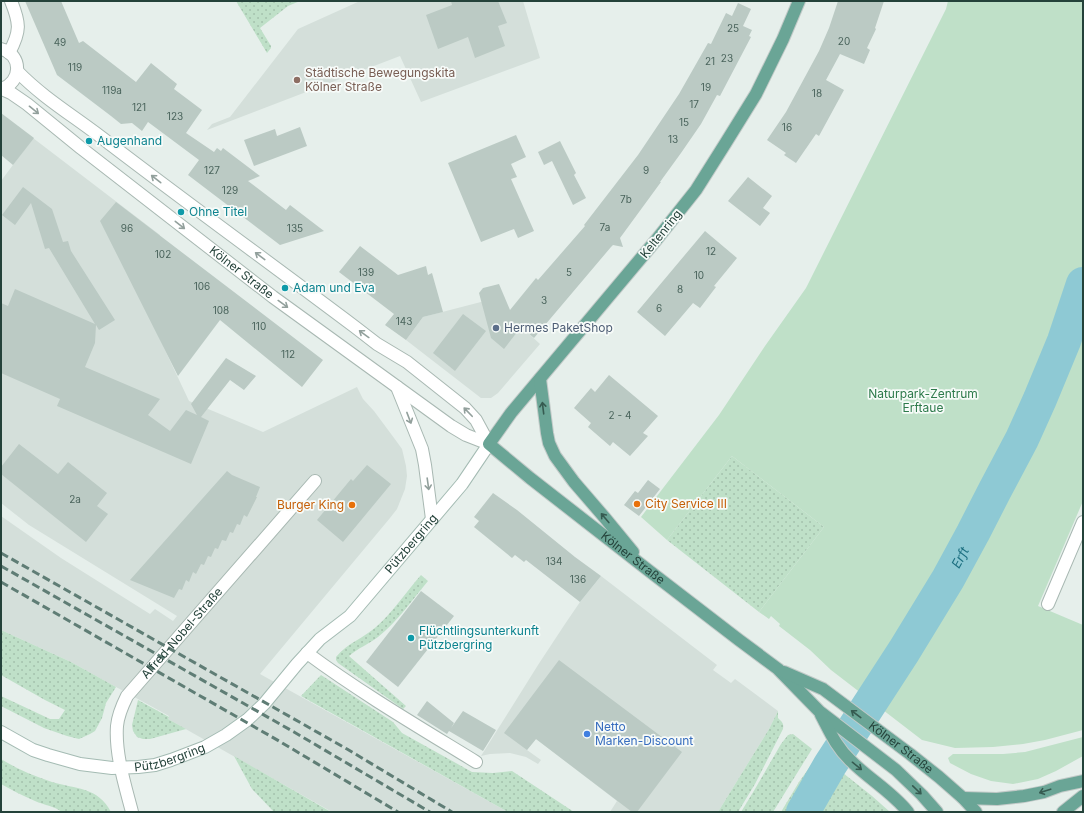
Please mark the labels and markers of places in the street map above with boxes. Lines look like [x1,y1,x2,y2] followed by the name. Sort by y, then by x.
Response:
[305,65,455,94] place label: Städtische Bewegungskita Kölner Straße
[292,75,302,85] marker: Städtische Bewegungskita Kölner Straße
[97,133,162,148] place label: Augenhand
[84,136,94,146] marker: Augenhand
[189,204,247,219] place label: Ohne Titel
[176,207,186,217] marker: Ohne Titel
[293,280,375,295] place label: Adam und Eva
[280,283,290,293] marker: Adam und Eva
[504,320,613,335] place label: Hermes PaketShop
[491,323,501,333] marker: Hermes PaketShop
[645,496,727,511] place label: City Service III
[277,497,344,512] place label: Burger King
[632,499,642,509] marker: City Service III
[347,500,357,510] marker: Burger King
[419,623,539,652] place label: Flüchtlingsunterkunft Pützbergring
[406,633,416,643] marker: Flüchtlingsunterkunft Pützbergring
[595,719,693,748] place label: Netto Marken-Discount
[582,729,592,739] marker: Netto Marken-Discount

